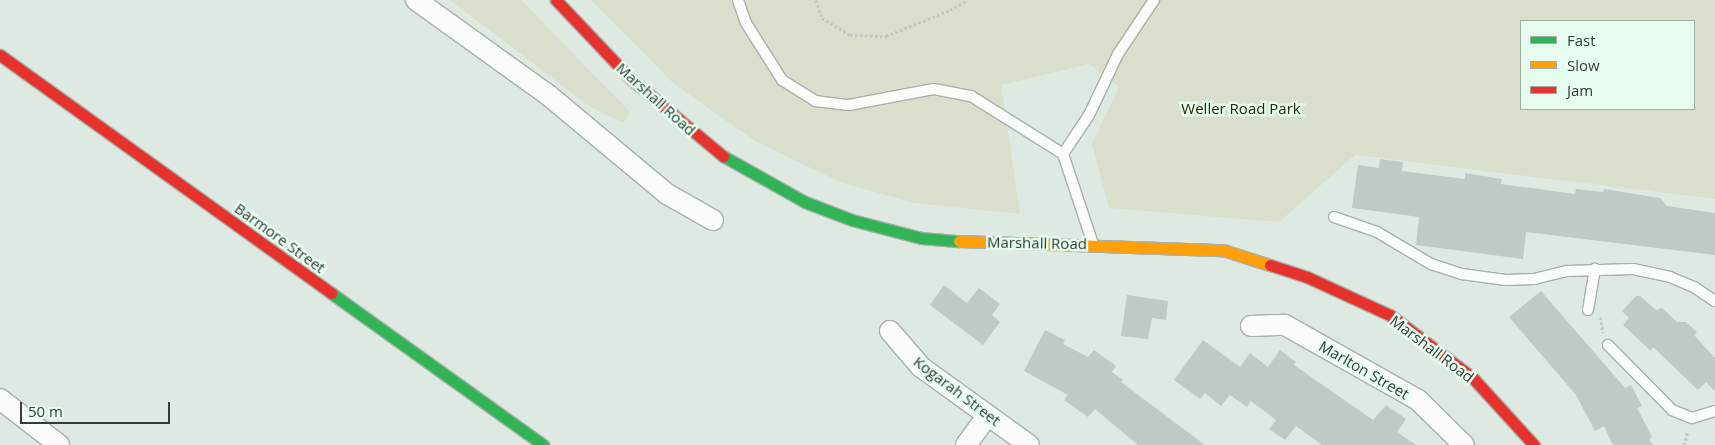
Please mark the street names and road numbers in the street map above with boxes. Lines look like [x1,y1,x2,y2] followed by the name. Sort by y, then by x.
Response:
[613,59,699,139] street label: Marshall Road
[231,199,329,277] street label: Barmore Street
[987,233,1087,253] street label: Marshall Road
[1387,312,1477,386] street label: Marshall Road
[1316,337,1412,403] street label: Marlton Street
[910,352,1004,430] street label: Kogarah Street

